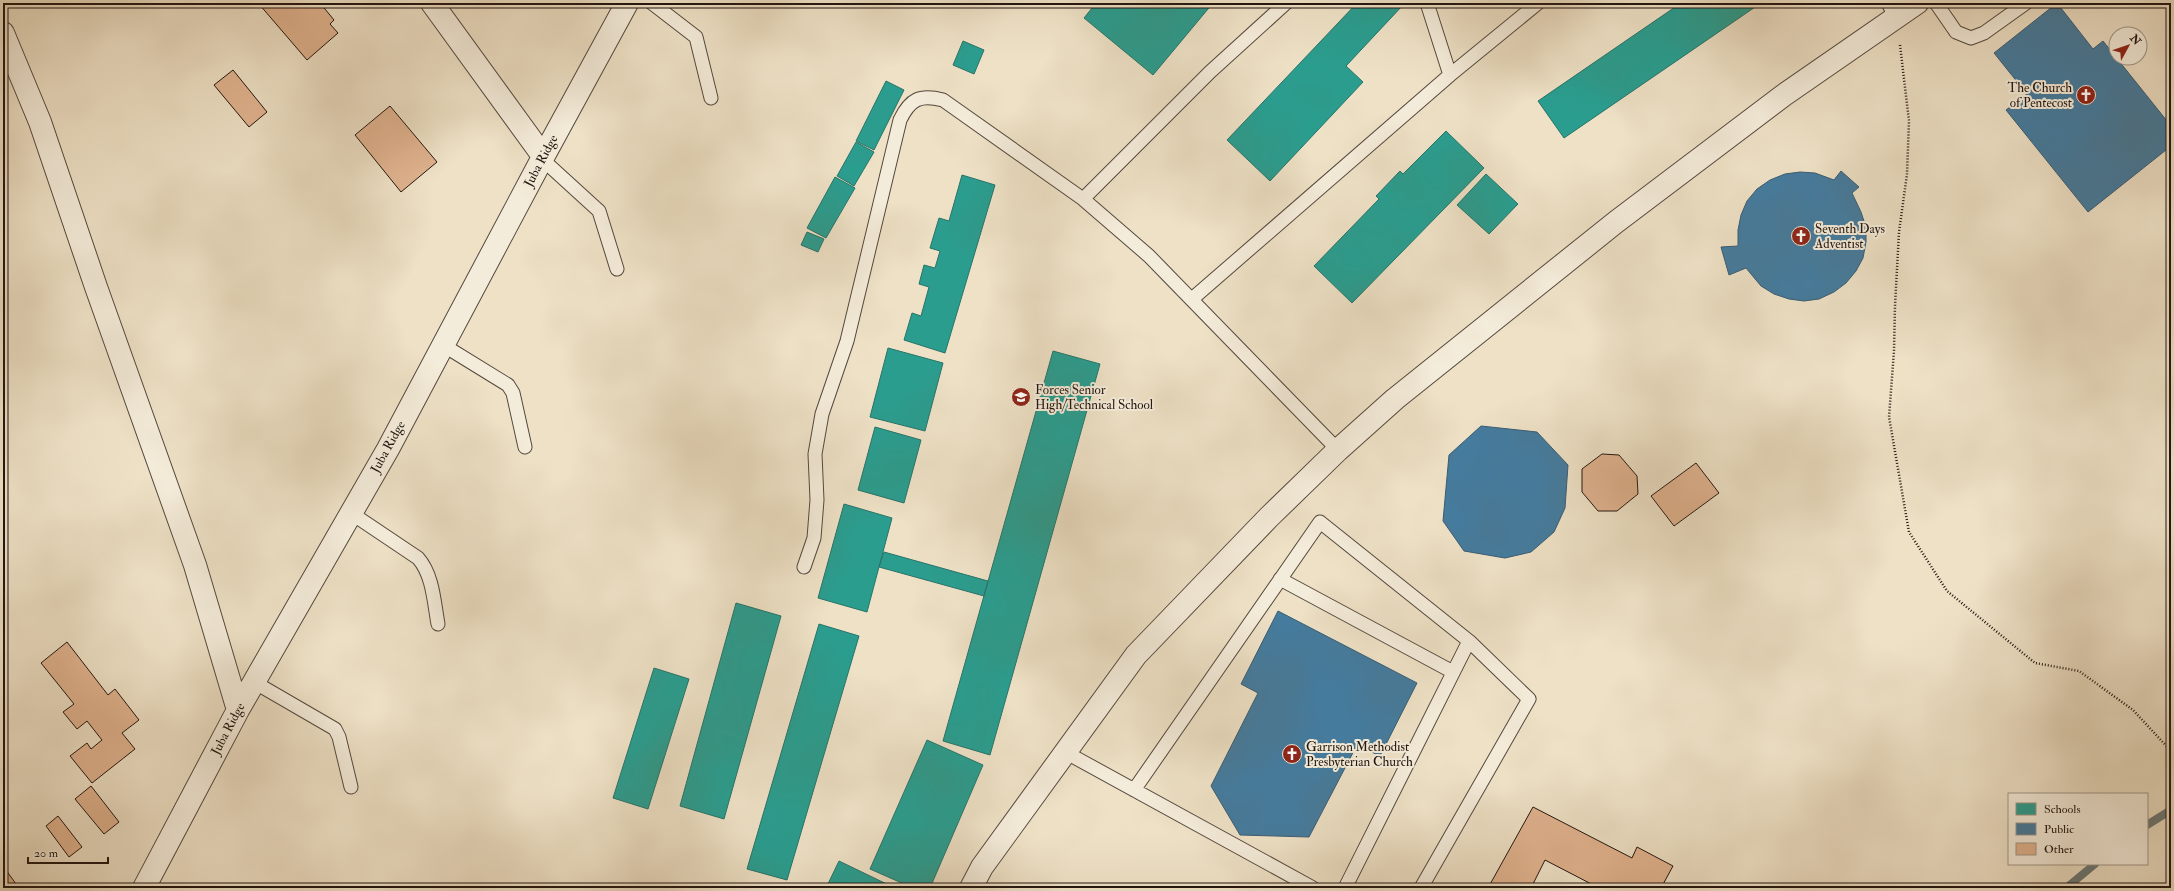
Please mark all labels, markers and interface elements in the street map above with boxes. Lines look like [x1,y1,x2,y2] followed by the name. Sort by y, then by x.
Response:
[2108,26,2148,66] north arrow
[2126,31,2144,49] text: N
[2008,80,2072,111] place label: The Church of Pentecost
[2075,84,2097,106] church icon: The Church of Pentecost
[520,132,562,191] street label: Juba Ridge
[1814,221,1886,252] place label: Seventh Days Adventist
[1790,225,1812,247] church icon: Seventh Days Adventist
[1035,382,1154,413] place label: Forces Senior High/Technical School
[1010,386,1032,408] school or university icon: Forces Senior High/Technical School
[367,418,409,477] street label: Juba Ridge
[207,700,249,759] street label: Juba Ridge
[1306,739,1413,771] place label: Garrison Methodist Presbyterian Church
[1281,743,1303,765] church icon: Garrison Methodist Presbyterian Church
[2008,793,2148,865] legend
[2044,802,2081,817] text: Schools
[2044,822,2074,837] text: Public
[28,839,108,865] scale bar
[2044,842,2074,857] text: Other
[34,846,59,861] text: 20 m

